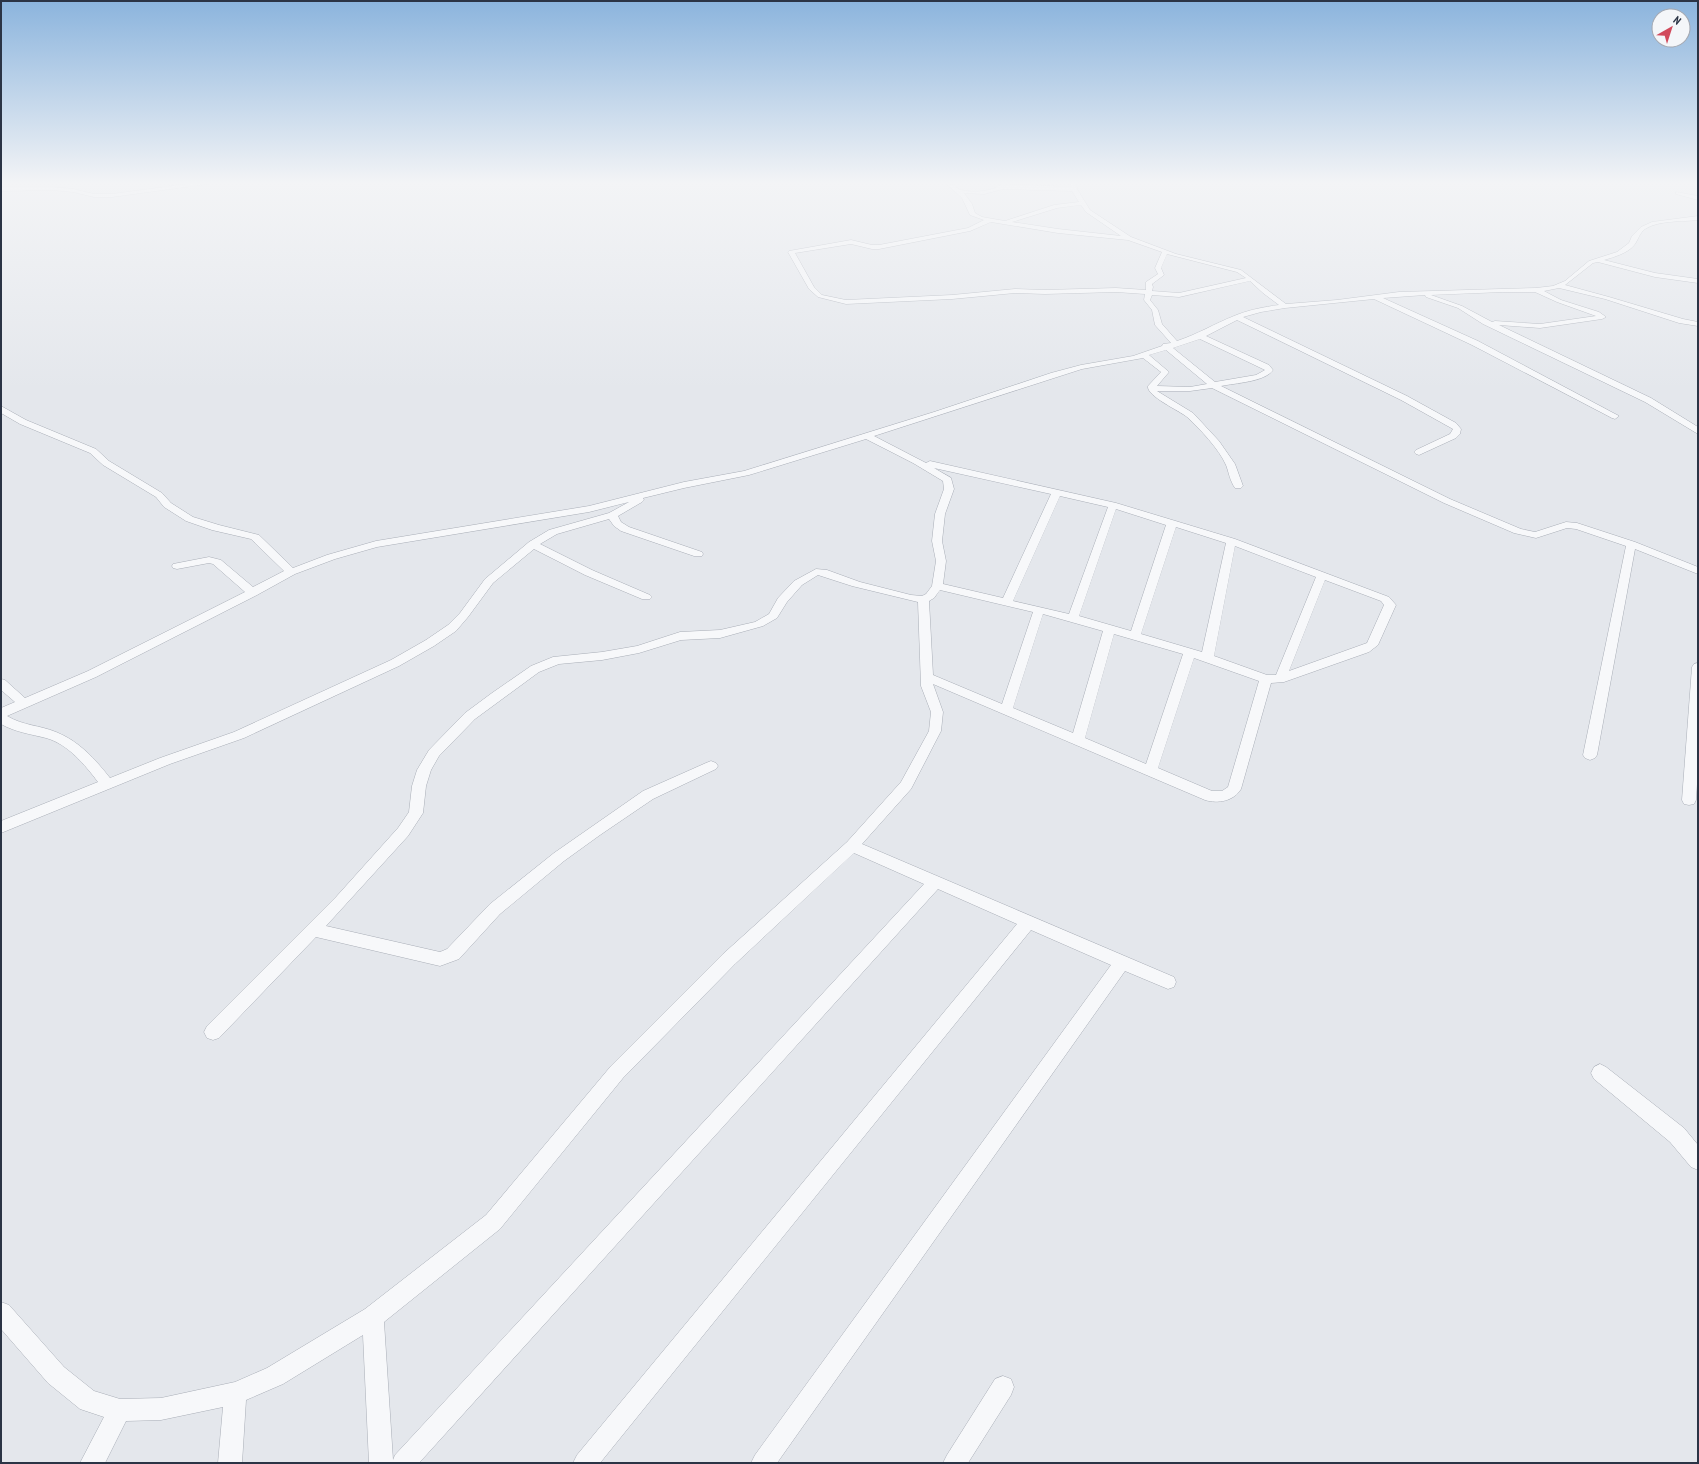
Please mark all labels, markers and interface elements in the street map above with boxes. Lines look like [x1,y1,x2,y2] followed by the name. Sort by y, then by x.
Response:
[1651,8,1691,48] north arrow
[1671,13,1684,28] text: N

